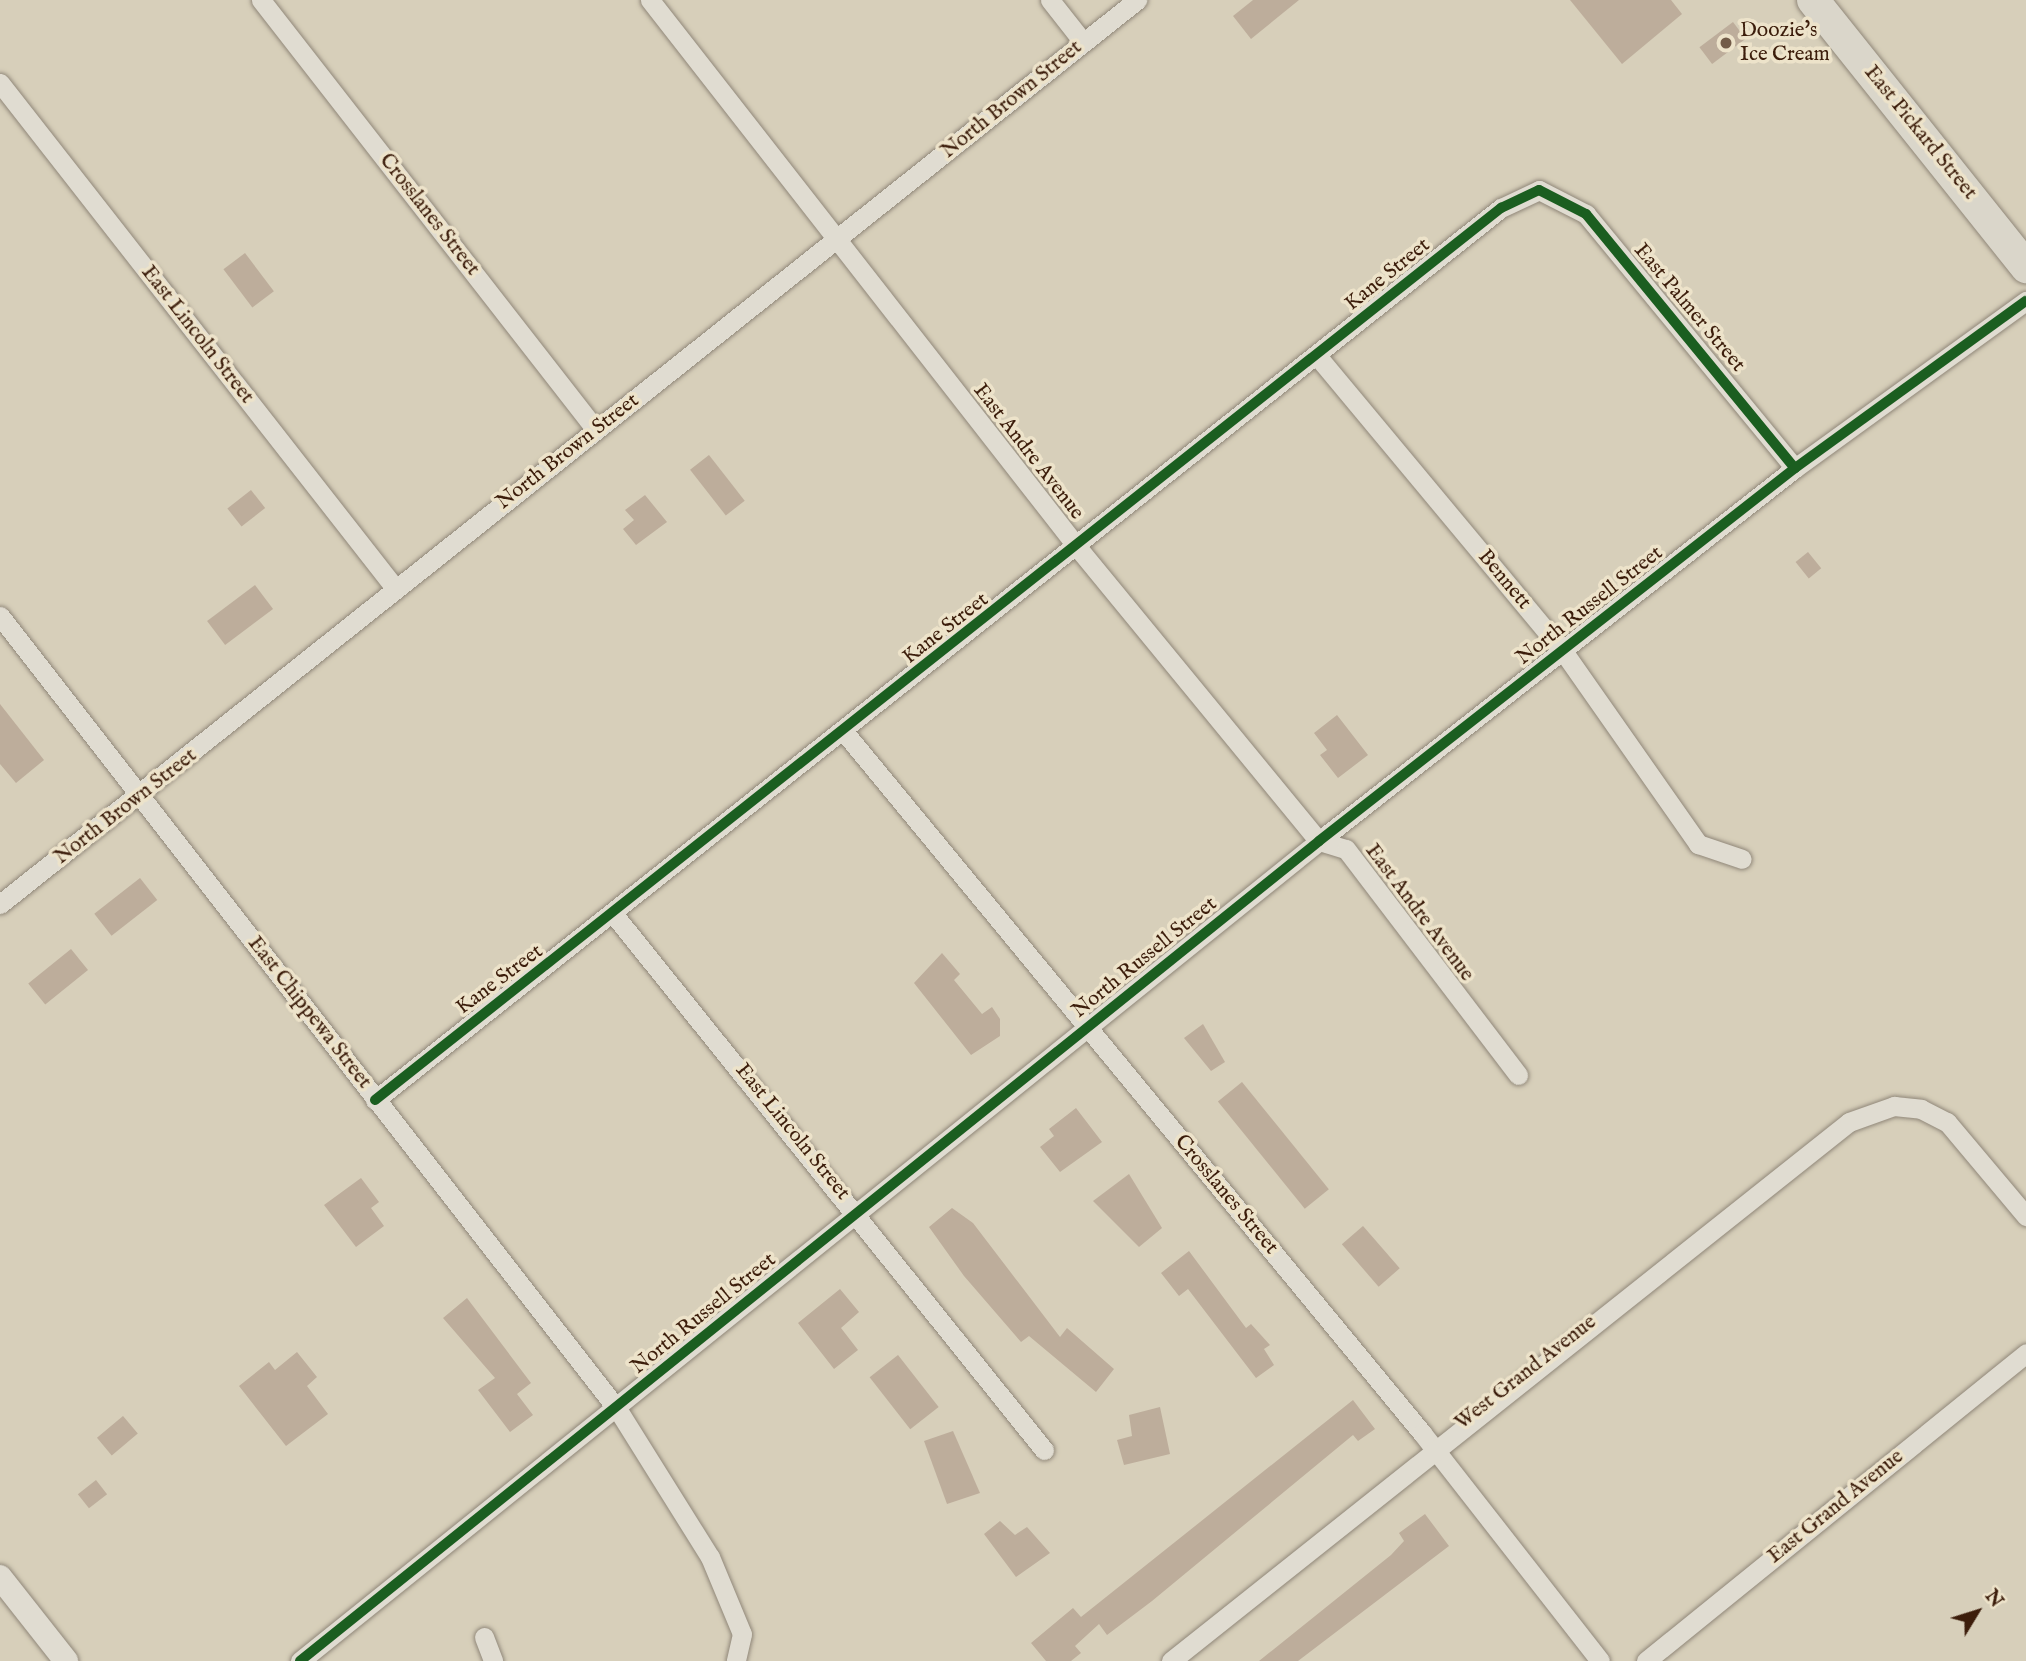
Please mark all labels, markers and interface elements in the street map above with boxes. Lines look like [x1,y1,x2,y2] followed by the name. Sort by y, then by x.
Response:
[1740,18,1830,68] place label: Doozie's Ice Cream
[936,35,1088,165] street label: North Brown Street
[1718,35,1734,51] marker: Doozie's Ice Cream
[1858,61,1982,205] street label: East Pickard Street
[373,149,485,281] street label: Crosslanes Street
[1340,233,1436,317] street label: Kane Street
[1628,239,1750,377] street label: East Palmer Street
[135,261,259,409] street label: East Lincoln Street
[967,379,1089,525] street label: East Andre Avenue
[492,389,644,515] street label: North Brown Street
[1512,541,1668,671] street label: North Russell Street
[1472,545,1536,615] street label: Bennett
[898,588,994,670] street label: Kane Street
[50,744,202,870] street label: North Brown Street
[1359,839,1479,987] street label: East Andre Avenue
[1068,892,1222,1024] street label: North Russell Street
[242,932,376,1094] street label: East Chippewa Street
[452,939,548,1021] street label: Kane Street
[729,1059,855,1205] street label: East Lincoln Street
[1169,1130,1283,1260] street label: Crosslanes Street
[627,1248,781,1380] street label: North Russell Street
[1450,1310,1602,1436] street label: West Grand Avenue
[1763,1445,1909,1569] street label: East Grand Avenue
[1942,1577,2012,1647] north arrow
[1979,1585,2008,1613] text: N

